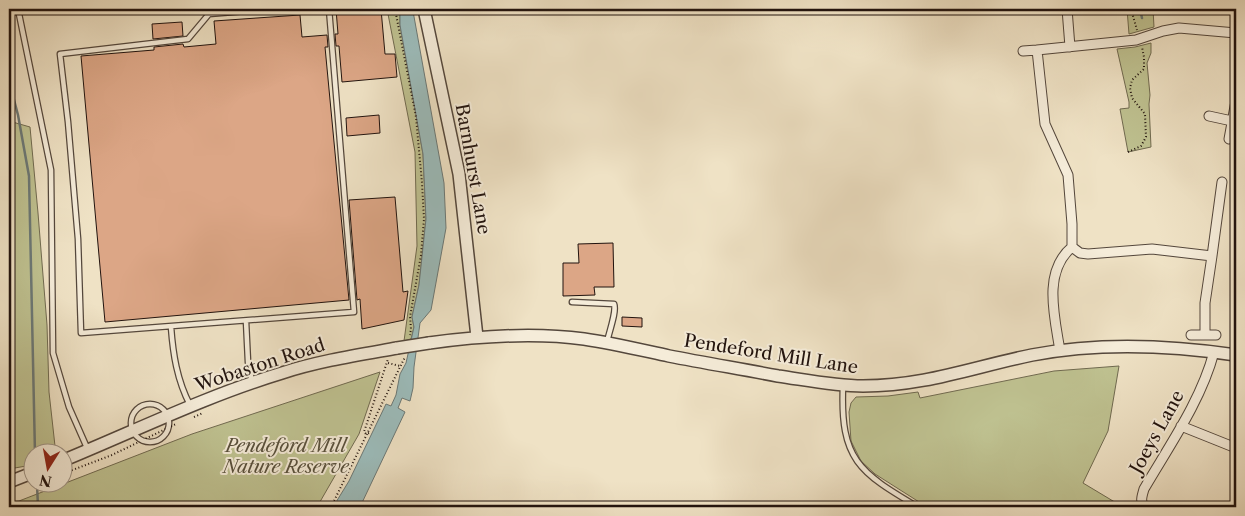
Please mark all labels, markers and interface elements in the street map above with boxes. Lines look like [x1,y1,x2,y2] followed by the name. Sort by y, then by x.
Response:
[451,102,495,236] street label: Barnhurst Lane
[682,329,860,379] street label: Pendeford Mill Lane
[191,334,328,397] street label: Wobaston Road
[1124,387,1189,480] street label: Joeys Lane
[221,435,350,478] park label: Pendeford Mill Nature Reserve
[22,444,72,494] north arrow
[38,471,53,491] text: N

